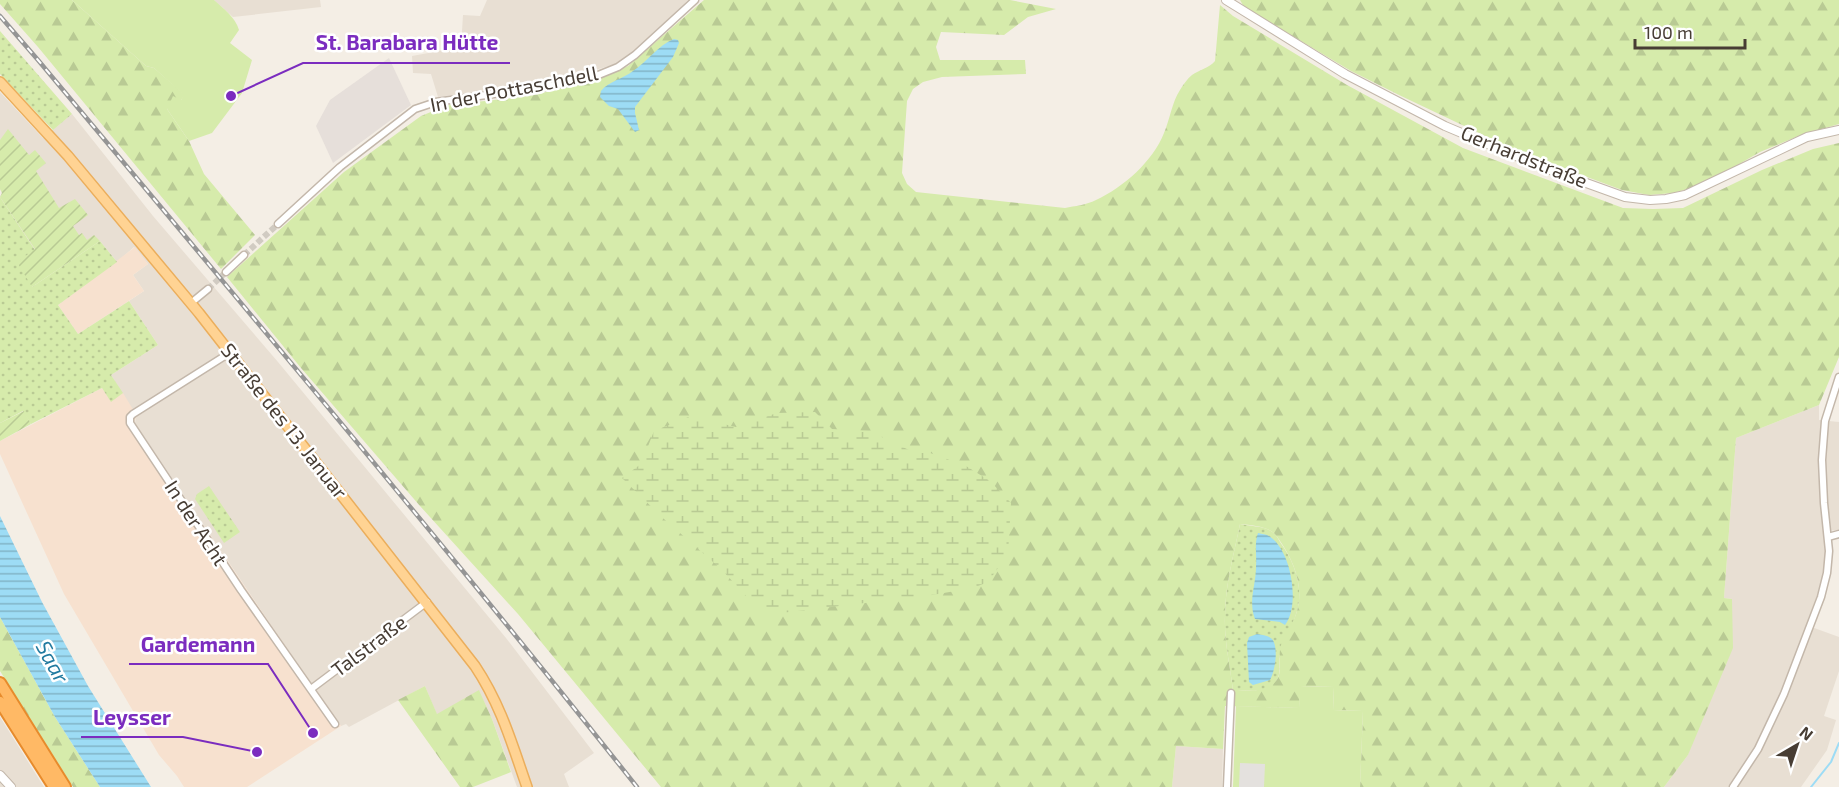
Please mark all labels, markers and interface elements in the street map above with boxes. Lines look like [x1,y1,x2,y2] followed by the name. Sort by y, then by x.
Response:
[1635,12,1744,50] scale bar
[1644,21,1693,43] text: 100 m
[303,24,510,63] callout: St. Barabara Hütte
[316,29,498,54] text: St. Barabara Hütte
[428,60,600,116] street label: In der Pottaschdell
[1458,120,1591,192] street label: Gerhardstraße
[217,338,353,503] street label: Straße des 13. Januar
[160,475,233,570] street label: In der Acht
[326,609,411,681] street label: Talstraße
[129,625,268,664] callout: Gardemann
[141,631,255,656] text: Gardemann
[32,636,75,687] water label: Saar
[81,698,183,737] callout: Leysser
[93,704,171,730] text: Leysser
[1767,715,1827,775] north arrow
[1796,722,1817,744] text: N

